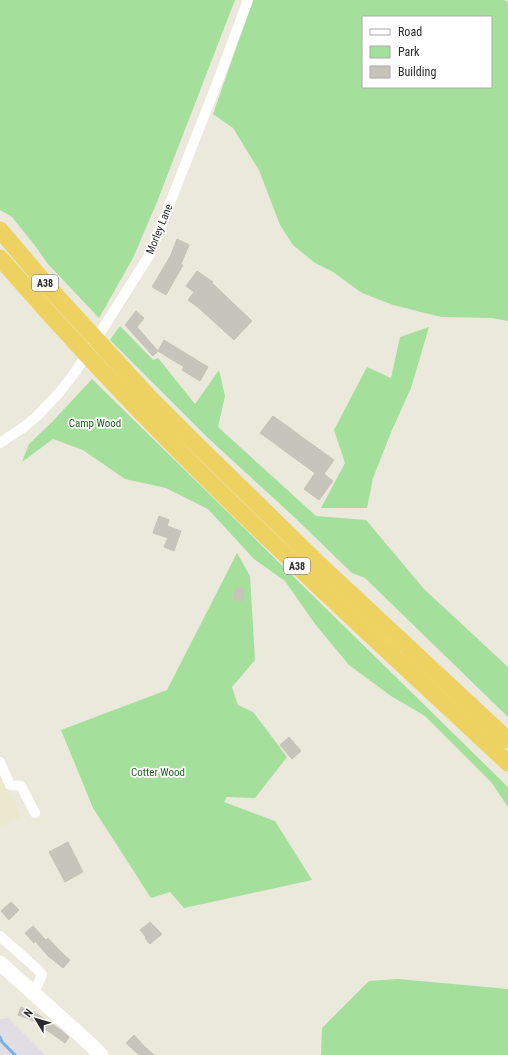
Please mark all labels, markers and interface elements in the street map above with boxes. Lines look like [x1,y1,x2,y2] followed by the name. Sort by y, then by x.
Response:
[362,16,492,88] legend
[398,25,422,39] text: Road
[398,45,420,59] text: Park
[398,65,436,79] text: Building
[144,202,175,256] street label: Morley Lane
[32,275,58,291] road number: A38
[69,417,121,430] park label: Camp Wood
[284,558,310,574] road number: A38
[131,766,185,779] park label: Cotter Wood
[16,999,56,1039] north arrow
[21,1006,36,1020] text: N

